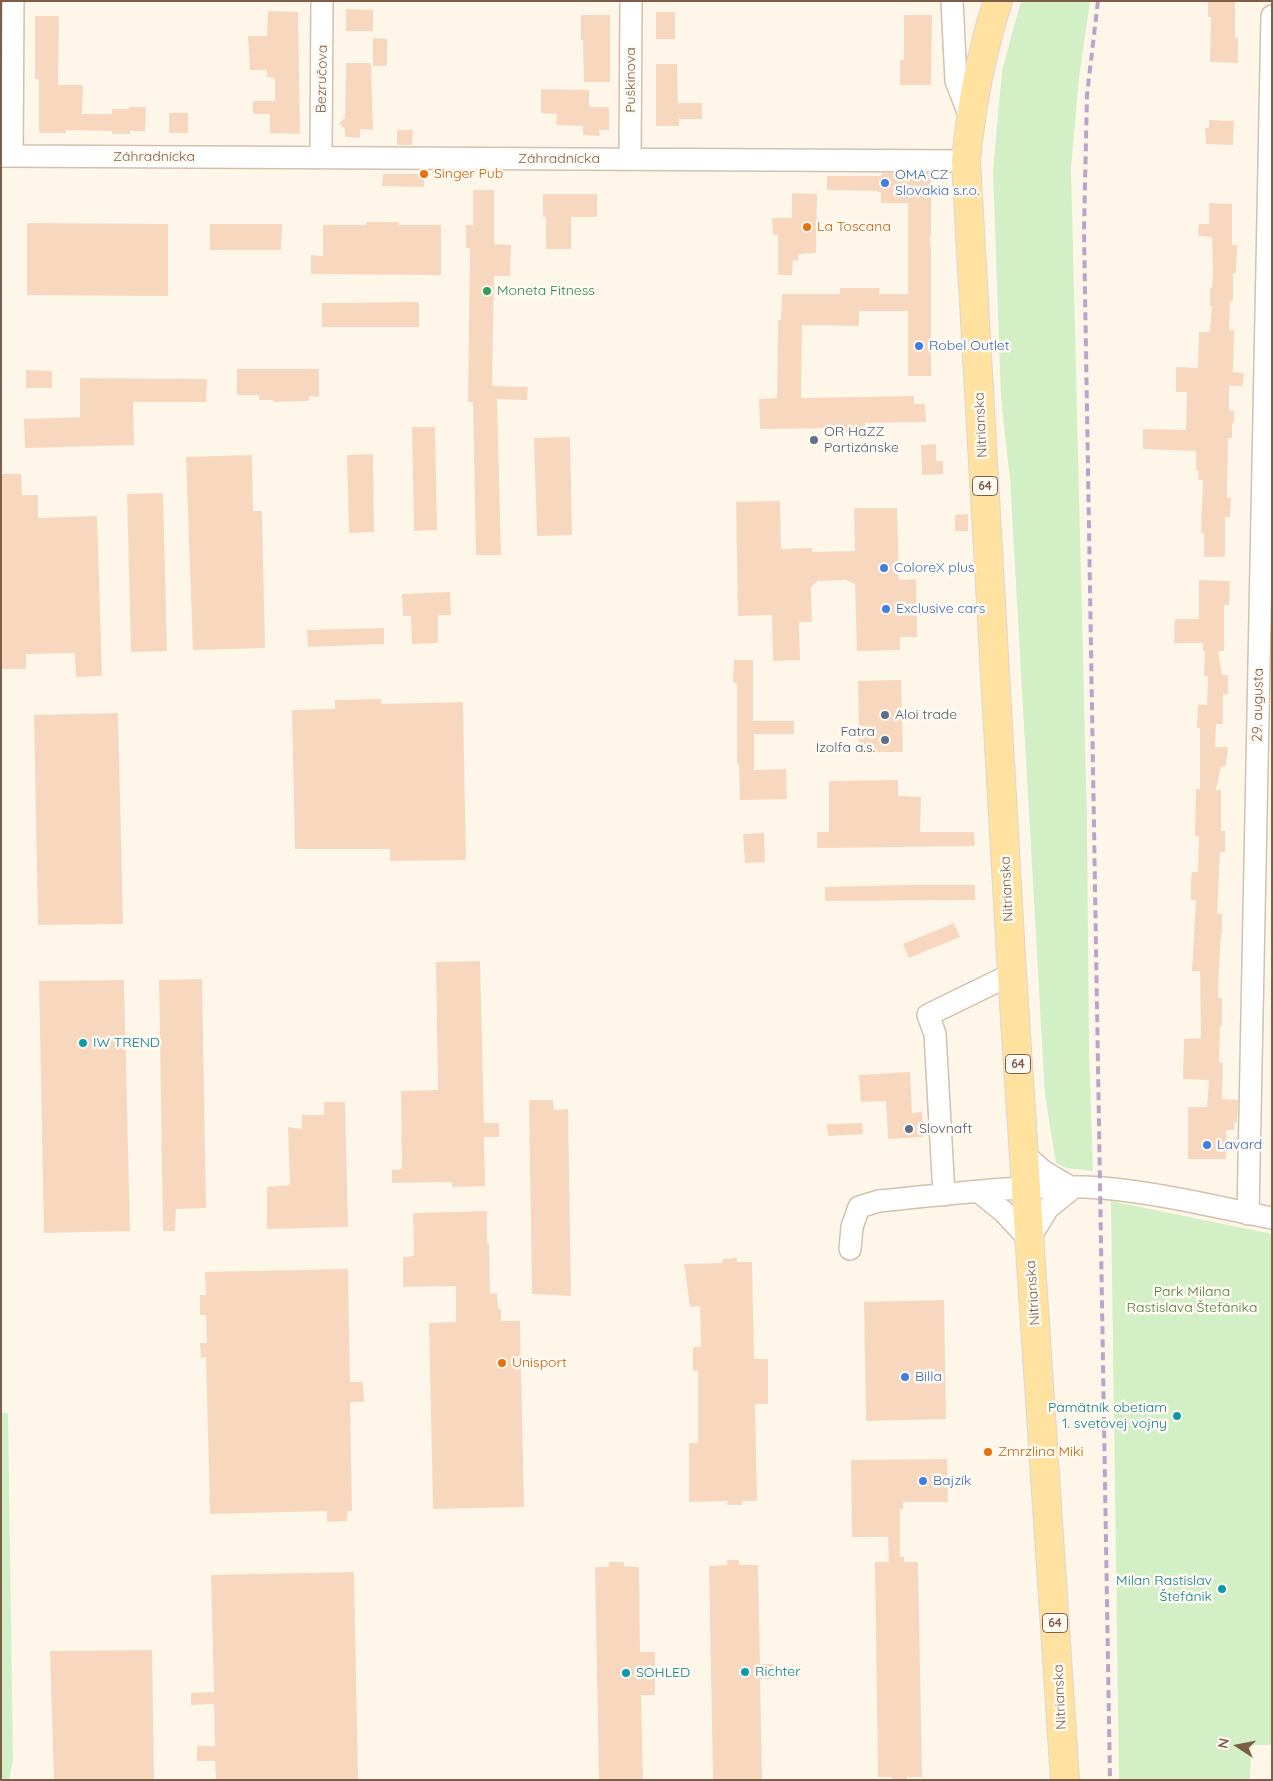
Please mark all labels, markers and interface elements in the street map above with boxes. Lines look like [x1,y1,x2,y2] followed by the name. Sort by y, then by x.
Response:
[313,45,331,113] street label: Bezručova
[623,47,639,113] street label: Puškinova
[113,149,195,165] street label: Záhradnícka
[518,151,600,167] street label: Záhradnícka
[434,166,503,182] place label: Singer Pub
[895,167,980,200] place label: OMA CZ Slovakia s.r.o.
[418,168,430,180] marker: Singer Pub
[879,177,891,189] marker: OMA CZ Slovakia s.r.o.
[817,219,891,235] place label: La Toscana
[801,221,813,233] marker: La Toscana
[497,283,595,299] place label: Moneta Fitness
[481,285,493,297] marker: Moneta Fitness
[929,338,1009,354] place label: Robel Outlet
[913,340,925,352] marker: Robel Outlet
[971,392,991,458] street label: Nitrianska
[824,424,899,457] place label: OR HaZZ Partizánske
[808,434,820,446] marker: OR HaZZ Partizánske
[972,476,998,496] road number: 64
[894,560,974,576] place label: ColoreX plus
[878,562,890,574] marker: ColoreX plus
[896,601,985,617] place label: Exclusive cars
[880,603,892,615] marker: Exclusive cars
[1249,668,1267,742] street label: 29. augusta
[895,707,957,723] place label: Aloi trade
[879,709,891,721] marker: Aloi trade
[816,724,875,756] place label: Fatra Izolfa a.s.
[879,734,891,746] marker: Fatra Izolfa a.s.
[997,856,1017,922] street label: Nitrianska
[93,1035,160,1051] place label: IW TREND
[77,1037,89,1049] marker: IW TREND
[1006,1054,1030,1074] road number: 64
[919,1121,972,1137] place label: Slovnaft
[903,1123,915,1135] marker: Slovnaft
[1217,1137,1262,1153] place label: Lavard
[1201,1139,1213,1151] marker: Lavard
[1022,1260,1044,1326] street label: Nitrianska
[1127,1284,1257,1316] park label: Park Milana Rastislava Štefánika
[512,1355,567,1371] place label: Unisport
[496,1357,508,1369] marker: Unisport
[915,1369,942,1385] place label: Billa
[899,1371,911,1383] marker: Billa
[1048,1400,1167,1432] place label: Pamätník obetiam 1. svetovej vojny
[1171,1410,1183,1422] marker: Pamätník obetiam 1. svetovej vojny
[998,1444,1084,1460] place label: Zmrzlina Miki
[982,1446,994,1458] marker: Zmrzlina Miki
[933,1473,972,1489] place label: Bajzík
[917,1475,929,1487] marker: Bajzík
[1116,1573,1212,1605] place label: Milan Rastislav Štefánik
[1216,1583,1228,1595] marker: Milan Rastislav Štefánik
[1042,1614,1068,1632] road number: 64
[755,1664,801,1680] place label: Richter
[1050,1664,1070,1730] street label: Nitrianska
[636,1665,690,1681] place label: SOHLED
[739,1666,751,1678] marker: Richter
[620,1667,632,1679] marker: SOHLED
[1213,1721,1263,1771] north arrow
[1213,1736,1233,1750] text: N

